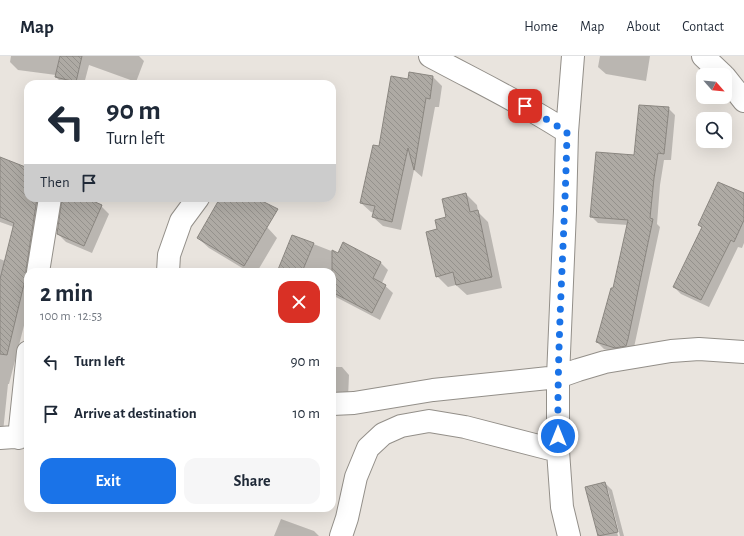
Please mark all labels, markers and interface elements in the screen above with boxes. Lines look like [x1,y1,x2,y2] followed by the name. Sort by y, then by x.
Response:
[20,18,54,37] text: Map
[524,20,558,34] text: Home
[580,20,604,34] text: Map
[626,20,660,34] text: About
[682,20,724,34] text: Contact
[696,68,732,104] north arrow
[696,68,732,148] map controls
[508,89,542,123] pin
[514,95,536,117] icon: arrive
[40,96,92,148] icon: left
[106,97,161,125] text: 90 m
[696,112,732,148] button: search
[106,130,165,148] text: Turn left
[78,172,100,194] icon: arrive
[40,175,70,190] text: Then
[278,281,320,323] button: close
[40,282,93,306] text: 2 min
[40,310,102,323] text: 100 m · 12:53
[40,351,62,373] icon: left
[74,354,125,369] text: Turn left
[291,354,320,369] text: 90 m
[40,403,62,425] icon: arrive
[74,406,197,421] text: Arrive at destination
[292,406,320,421] text: 10 m
[537,415,579,457] position arrow
[40,458,176,504] button: Exit
[184,458,320,504] button: Share

